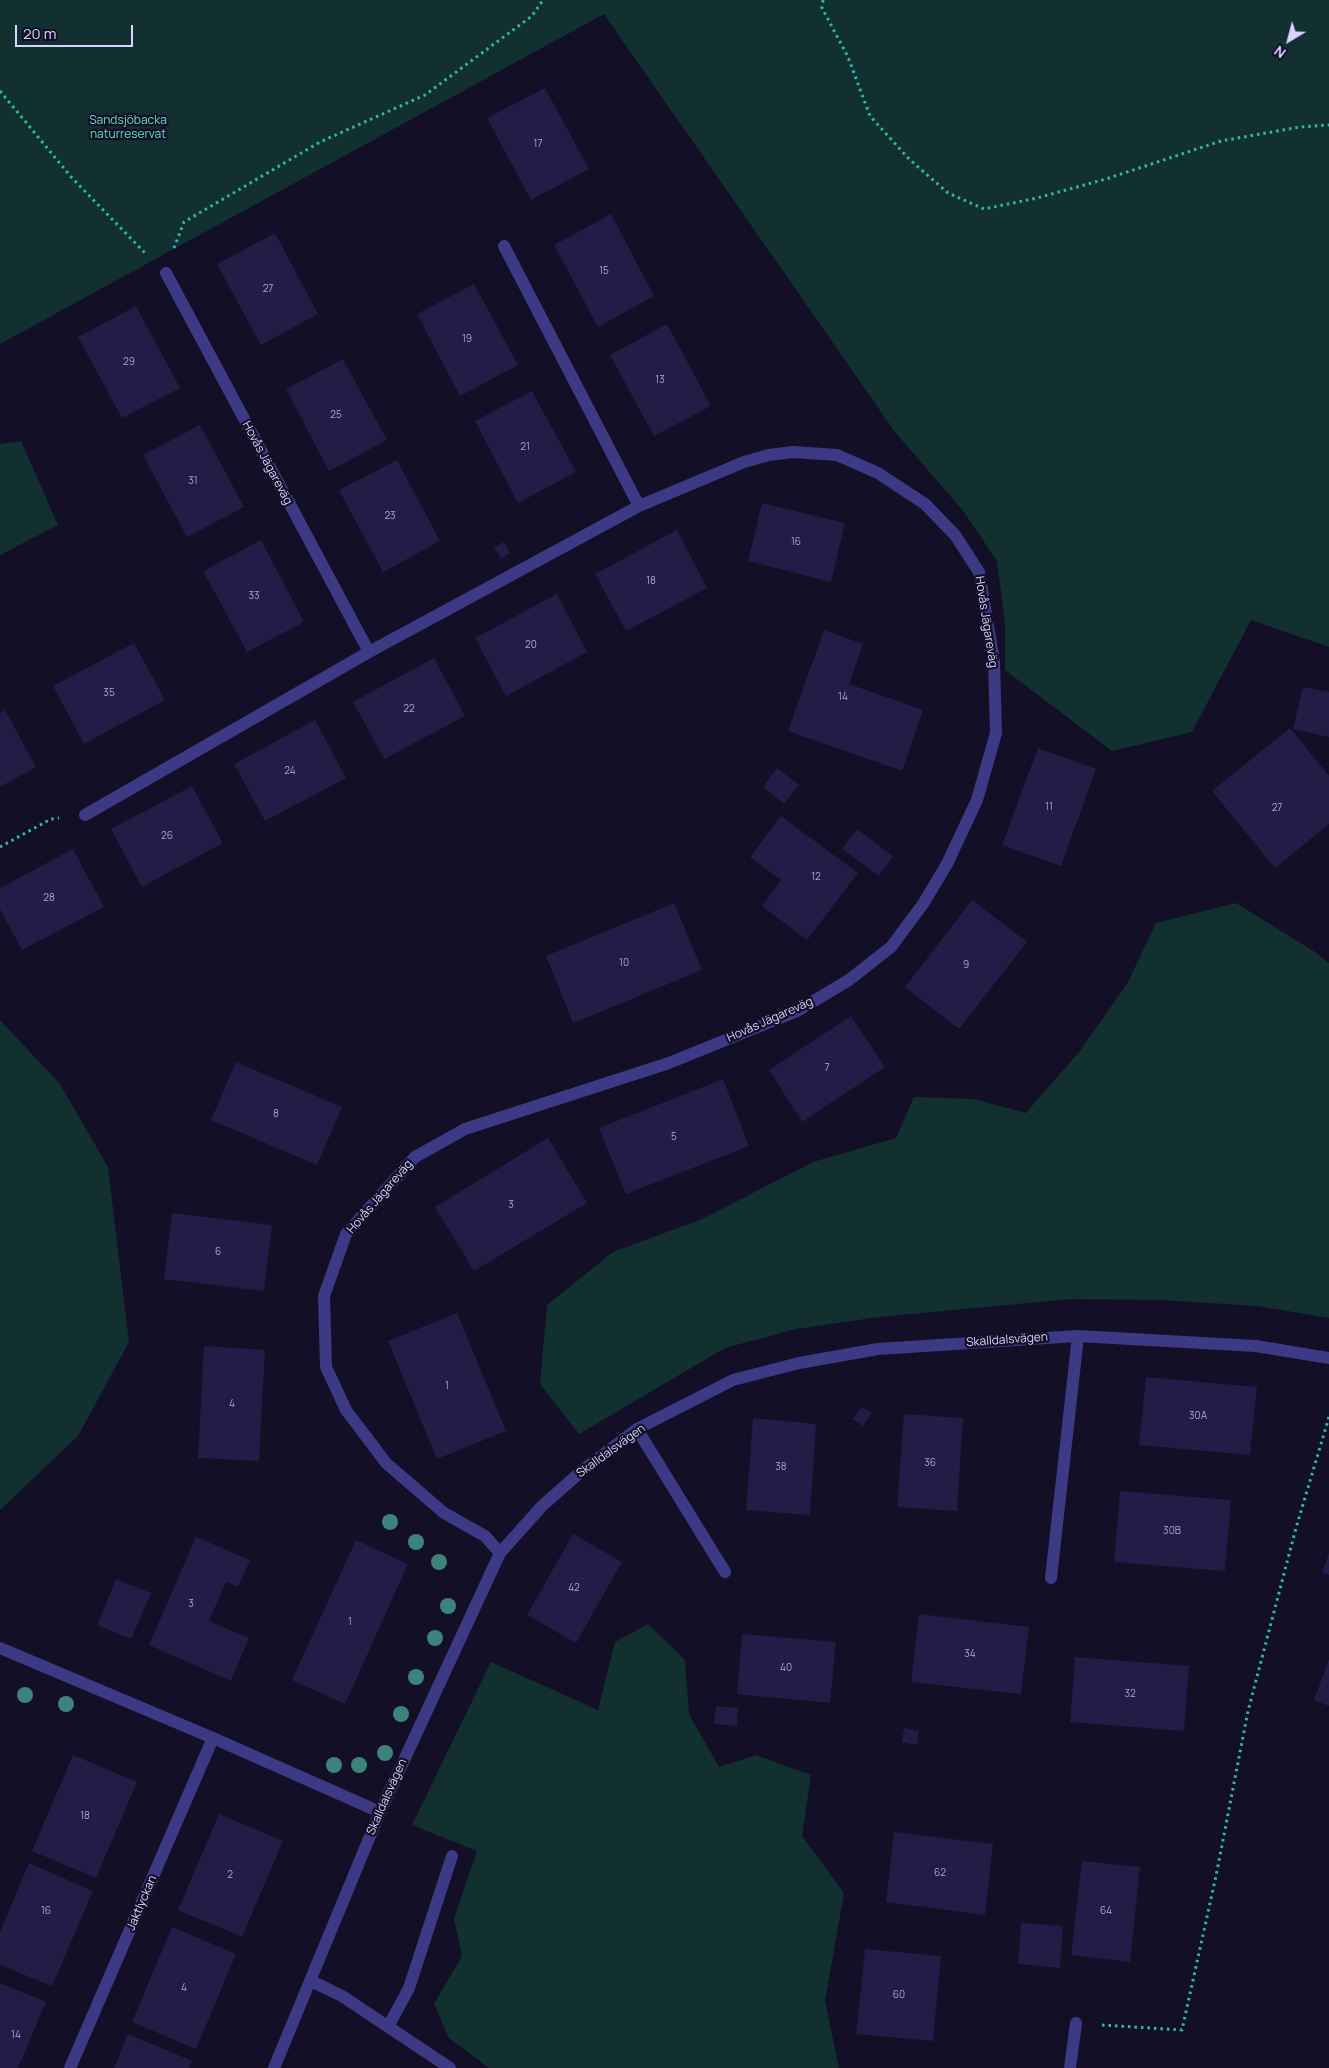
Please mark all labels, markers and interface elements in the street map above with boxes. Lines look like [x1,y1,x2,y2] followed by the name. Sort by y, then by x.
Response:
[18,15,135,47] scale bar
[1264,15,1314,65] north arrow
[23,23,56,44] text: 20 m
[1270,42,1289,63] text: N
[89,114,167,142] park label: Sandsjöbacka naturreservat
[534,138,542,150] house number: 17
[599,265,609,277] house number: 15
[263,283,273,295] house number: 27
[462,333,472,345] house number: 19
[123,356,135,368] house number: 29
[655,374,665,386] house number: 13
[330,409,342,421] house number: 25
[239,419,295,507] street label: Hovås Jägareväg
[520,441,530,453] house number: 21
[188,475,198,487] house number: 31
[384,510,396,522] house number: 23
[791,536,801,548] house number: 16
[646,575,656,587] house number: 18
[972,575,1000,669] street label: Hovås Jägareväg
[248,590,260,602] house number: 33
[525,639,537,651] house number: 20
[103,687,115,699] house number: 35
[838,691,848,703] house number: 14
[403,703,415,715] house number: 22
[284,765,296,777] house number: 24
[1045,801,1053,813] house number: 11
[1272,802,1282,814] house number: 27
[161,830,173,842] house number: 26
[811,871,821,883] house number: 12
[43,892,55,904] house number: 28
[619,957,629,969] house number: 10
[963,959,969,971] house number: 9
[725,995,815,1045] street label: Hovås Jägareväg
[824,1062,830,1074] house number: 7
[273,1108,279,1120] house number: 8
[671,1131,677,1143] house number: 5
[344,1157,416,1237] street label: Hovås Jägareväg
[508,1199,514,1211] house number: 3
[215,1246,221,1258] house number: 6
[966,1330,1048,1350] street label: Skalldalsvägen
[445,1380,449,1392] house number: 1
[229,1398,235,1410] house number: 4
[1189,1410,1207,1422] house number: 30A
[574,1421,648,1481] street label: Skalldalsvägen
[924,1457,936,1469] house number: 36
[775,1461,787,1473] house number: 38
[1163,1525,1181,1537] house number: 30B
[568,1582,580,1594] house number: 42
[188,1598,194,1610] house number: 3
[348,1616,352,1628] house number: 1
[964,1648,976,1660] house number: 34
[780,1662,792,1674] house number: 40
[1124,1688,1136,1700] house number: 32
[364,1757,410,1837] street label: Skalldalsvägen
[80,1810,90,1822] house number: 18
[934,1867,946,1879] house number: 62
[227,1869,233,1881] house number: 2
[124,1873,160,1933] street label: Jaktlyckan
[41,1905,51,1917] house number: 16
[1100,1905,1112,1917] house number: 64
[181,1982,187,1994] house number: 4
[893,1989,905,2001] house number: 60
[11,2029,21,2041] house number: 14

